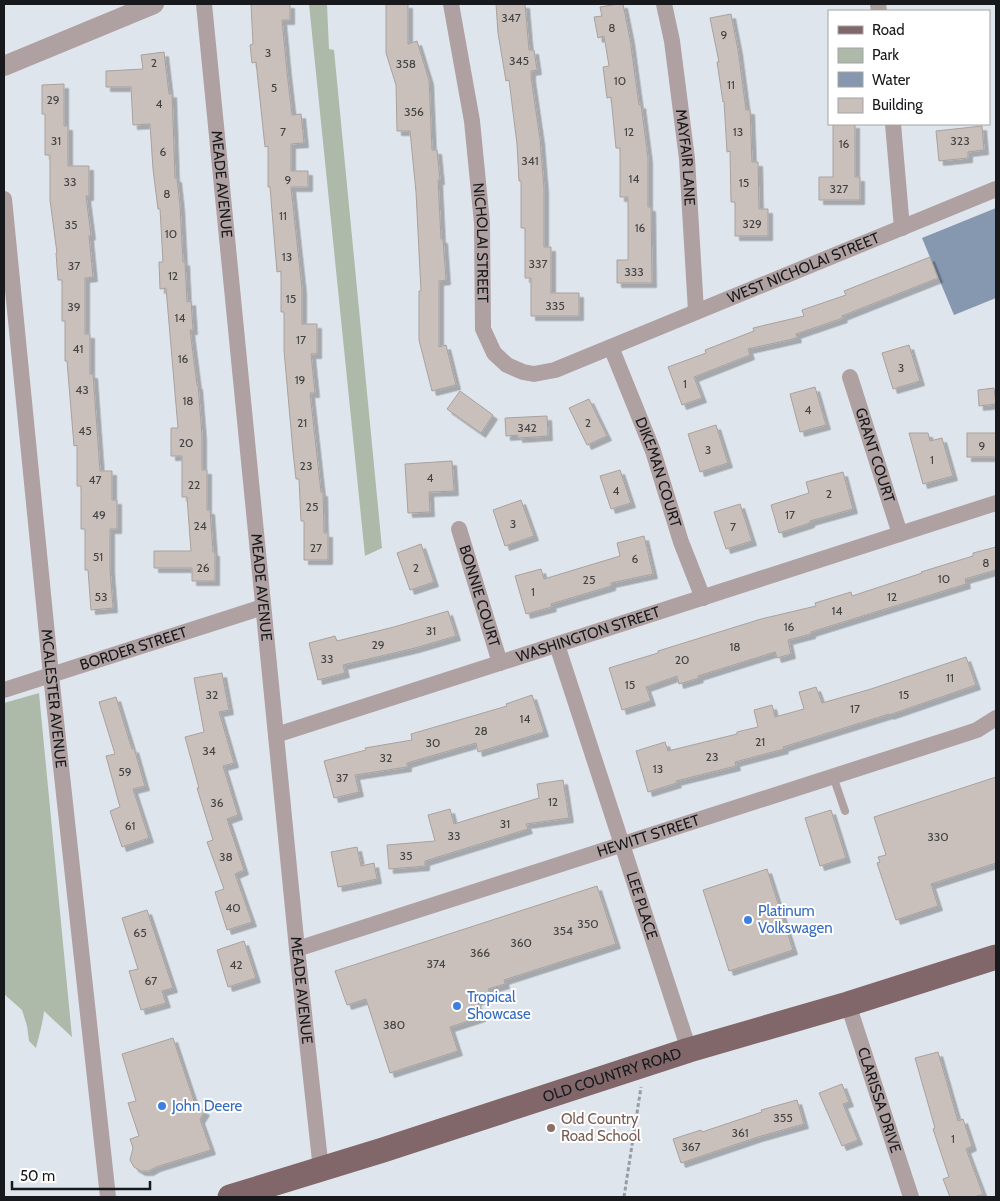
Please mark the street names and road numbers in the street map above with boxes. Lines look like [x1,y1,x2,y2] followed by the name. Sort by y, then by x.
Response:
[672,108,699,206] street label: MAYFAIR LANE
[207,130,236,239] street label: MEADE AVENUE
[469,182,492,303] street label: NICHOLAI STREET
[725,229,882,307] street label: WEST NICHOLAI STREET
[851,405,898,505] street label: GRANT COURT
[631,414,685,530] street label: DIKEMAN COURT
[247,533,276,642] street label: MEADE AVENUE
[455,543,504,649] street label: BONNIE COURT
[514,603,662,666] street label: WASHINGTON STREET
[78,623,189,674] street label: BORDER STREET
[38,628,70,769] street label: MCALESTER AVENUE
[595,811,702,861] street label: HEWITT STREET
[622,869,661,942] street label: LEE PLACE
[287,936,316,1045] street label: MEADE AVENUE
[540,1044,684,1106] street label: OLD COUNTRY ROAD
[854,1045,905,1155] street label: CLARISSA DRIVE

